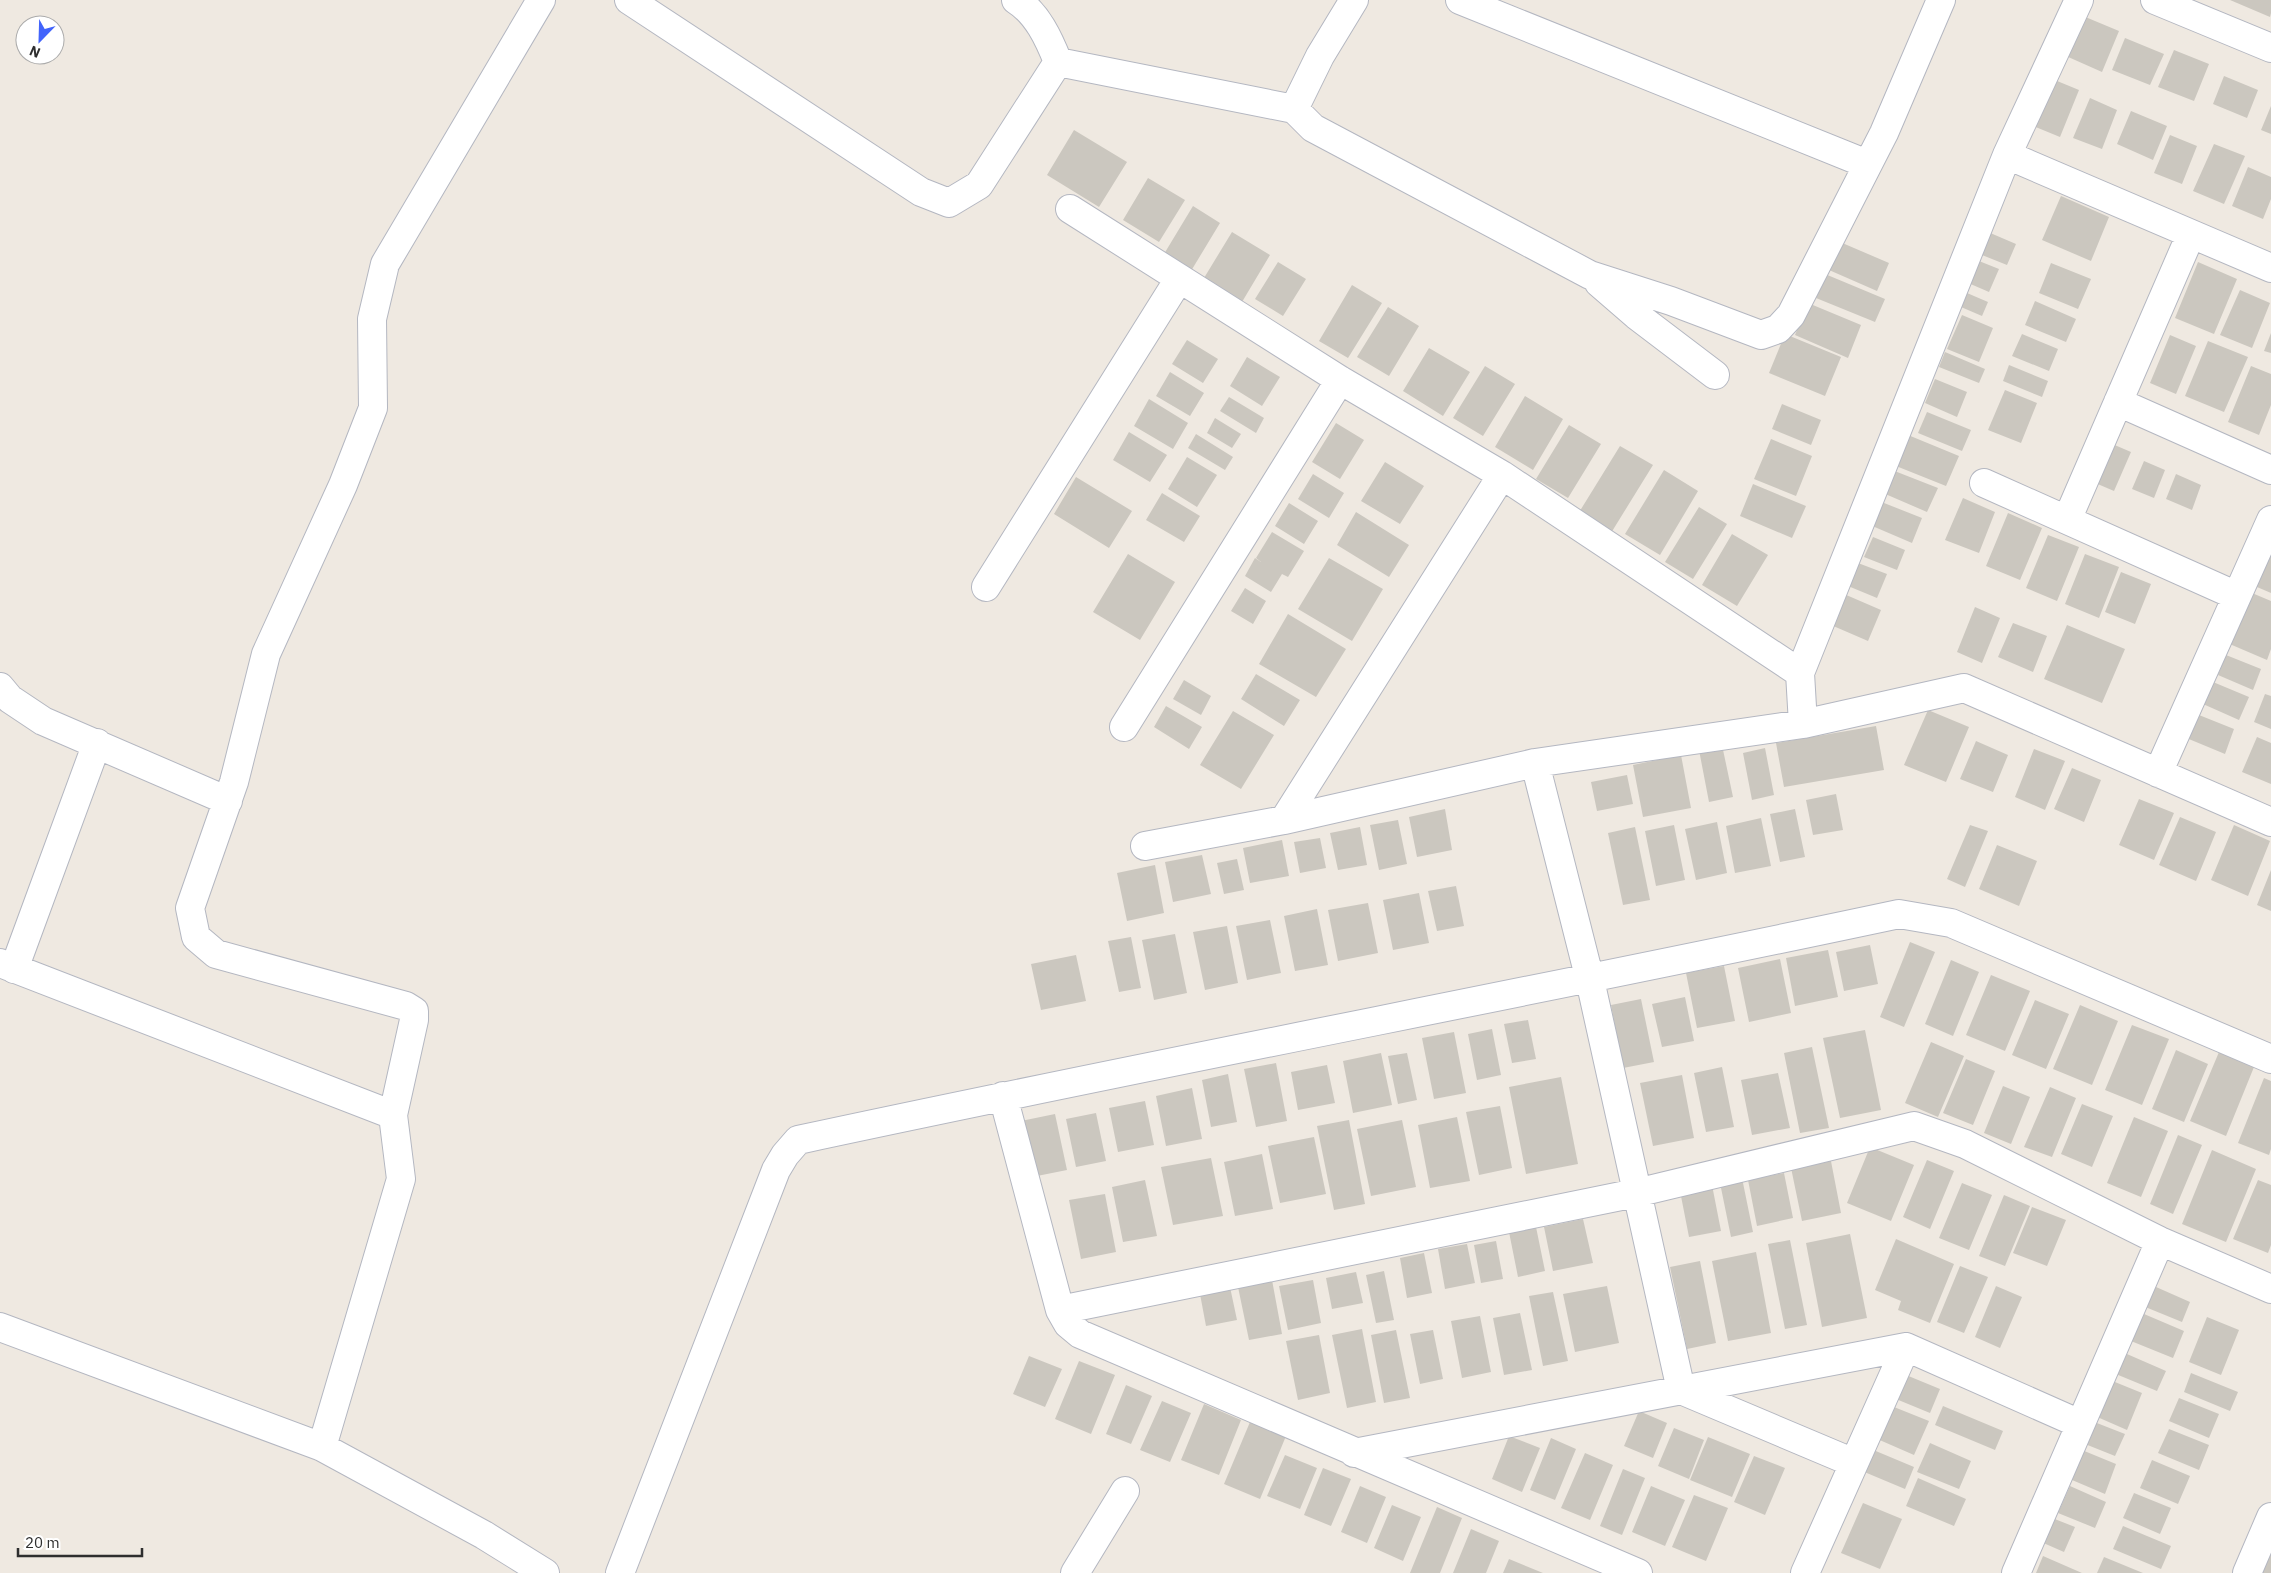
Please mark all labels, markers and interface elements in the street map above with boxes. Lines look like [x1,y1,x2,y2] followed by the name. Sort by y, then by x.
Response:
[15,15,65,65] north arrow
[27,42,43,62] text: N
[18,1526,141,1558] scale bar
[25,1533,60,1552] text: 20 m

